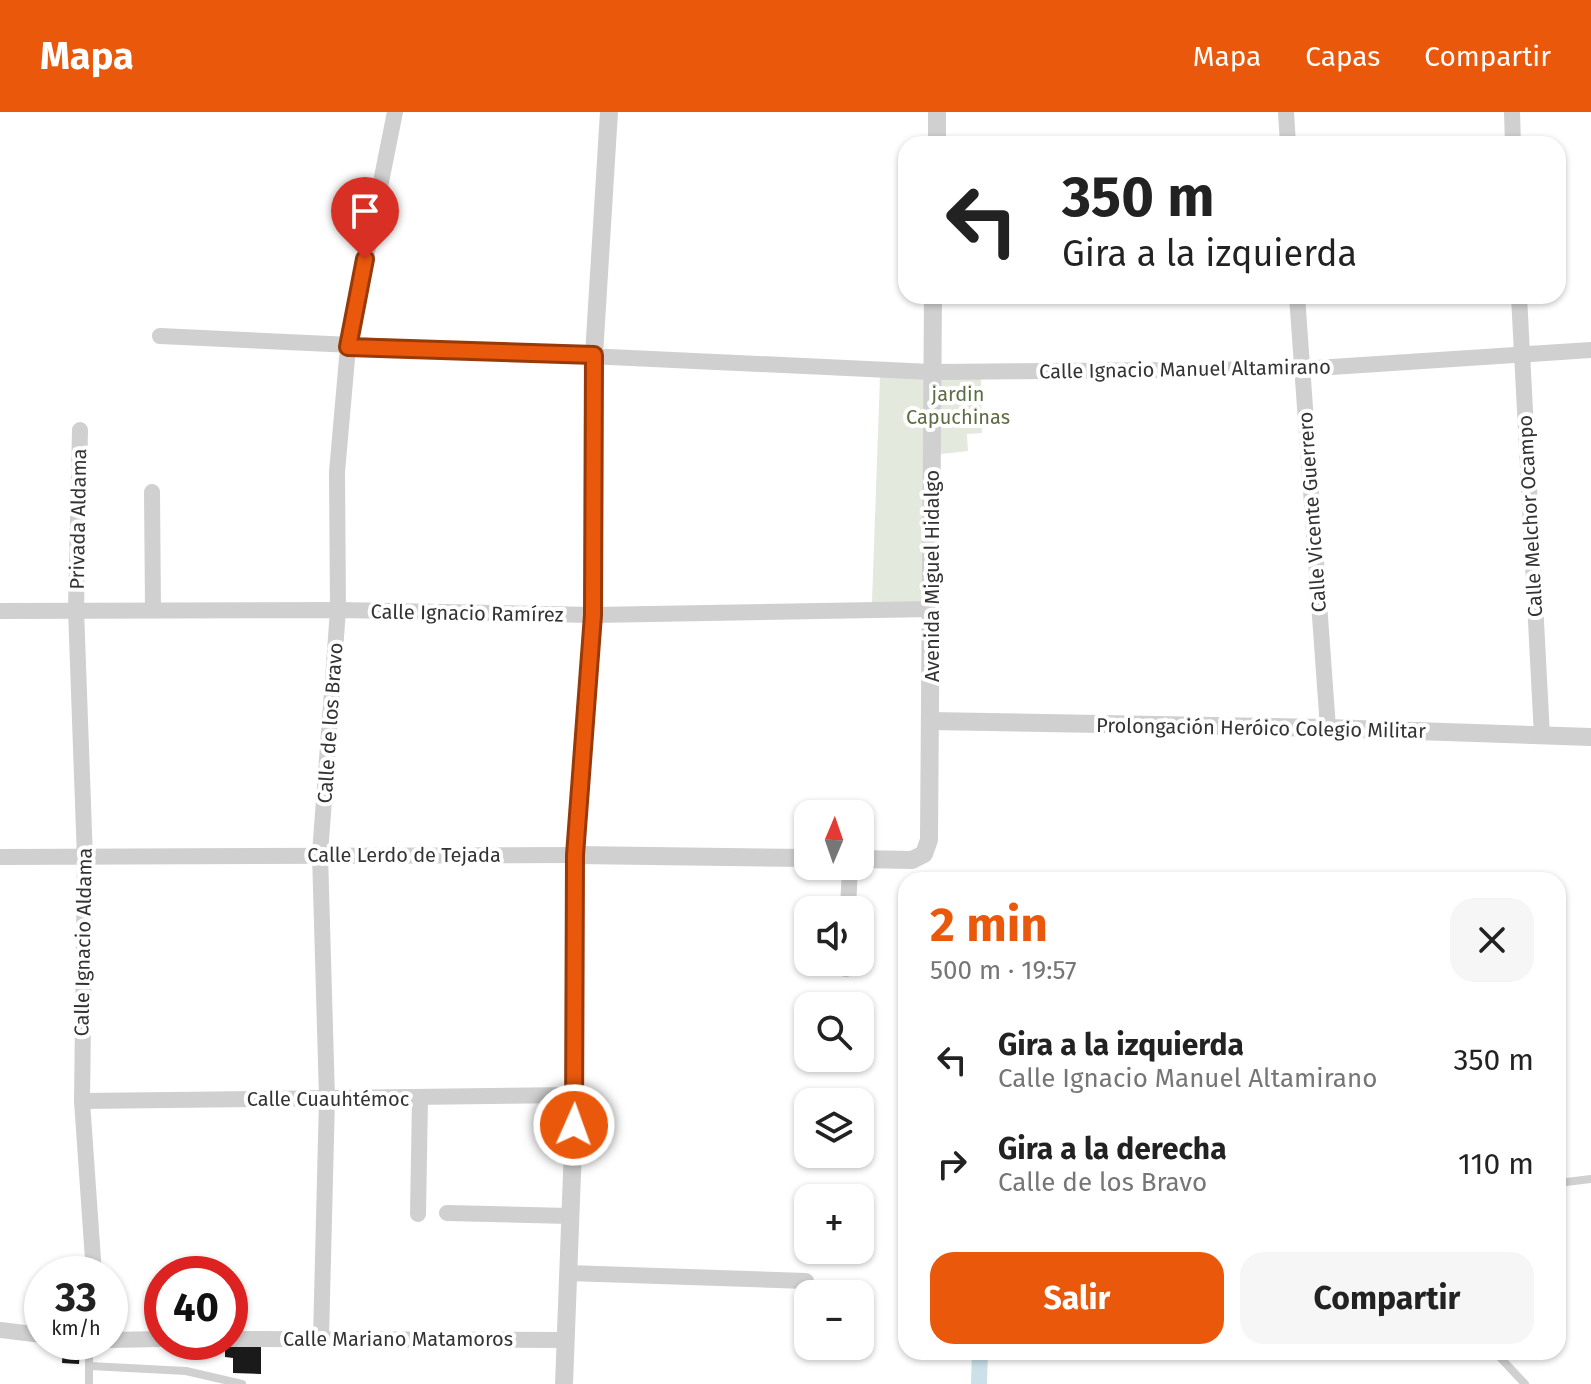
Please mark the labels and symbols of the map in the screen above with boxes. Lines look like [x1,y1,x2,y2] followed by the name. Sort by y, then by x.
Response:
[331,177,399,259] pin
[1039,354,1331,384] street label: Calle Ignacio Manuel Altamirano
[906,382,1010,429] park label: jardin Capuchinas
[1293,411,1331,613] street label: Calle Vicente Guerrero
[1513,414,1547,618] street label: Calle Melchor Ocampo
[65,448,91,590] street label: Privada Aldama
[920,470,944,682] street label: Avenida Miguel Hidalgo
[370,599,564,627] street label: Calle Ignacio Ramírez
[312,642,348,804] street label: Calle de los Bravo
[1096,713,1426,743] street label: Prolongación Heróico Colegio Militar
[794,800,874,880] north arrow
[307,843,501,867] street label: Calle Lerdo de Tejada
[69,847,97,1037] street label: Calle Ignacio Aldama
[532,1083,616,1167] position arrow
[247,1087,409,1111] street label: Calle Cuauhtémoc
[144,1256,248,1360] speed limit sign: 40
[283,1327,513,1351] street label: Calle Mariano Matamoros

